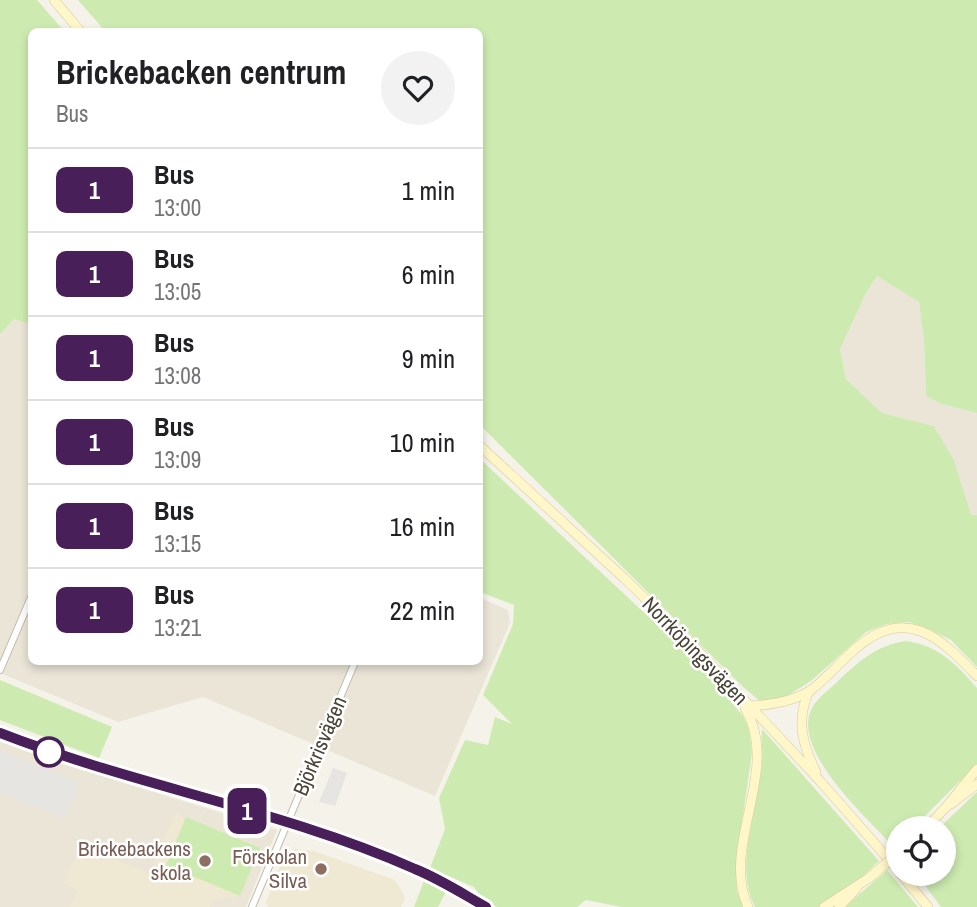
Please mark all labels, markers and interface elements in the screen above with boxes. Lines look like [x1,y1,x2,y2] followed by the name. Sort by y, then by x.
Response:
[56,50,346,94] text: Brickebacken centrum
[381,51,455,125] button: heart
[56,98,89,129] text: Bus
[154,157,194,192] text: Bus
[402,173,455,208] text: 1 min
[89,174,100,206] text: 1
[154,192,201,223] text: 13:00
[154,241,194,276] text: Bus
[402,257,455,292] text: 6 min
[89,258,100,290] text: 1
[154,276,201,307] text: 13:05
[154,325,194,360] text: Bus
[402,341,455,376] text: 9 min
[89,342,100,374] text: 1
[154,360,201,391] text: 13:08
[154,409,194,444] text: Bus
[390,425,455,460] text: 10 min
[89,426,100,458] text: 1
[154,444,201,475] text: 13:09
[154,493,194,528] text: Bus
[390,509,455,544] text: 16 min
[89,510,100,542] text: 1
[154,528,201,559] text: 13:15
[154,577,194,612] text: Bus
[636,590,755,711] street label: Norrköpingsvägen
[390,593,455,628] text: 22 min
[89,594,100,626] text: 1
[154,612,201,643] text: 13:21
[286,692,353,800] street label: Björkrisvägen
[34,737,64,767] unlabelled marker
[224,788,270,834] line badge: 1
[242,795,252,827] text: 1
[886,816,956,886] map controls
[886,816,956,886] button: locate
[78,834,191,887] place label: Brickebackens skola
[232,842,307,895] place label: Förskolan Silva
[197,853,213,869] marker: Brickebackens skola
[313,861,329,877] marker: Förskolan Silva

